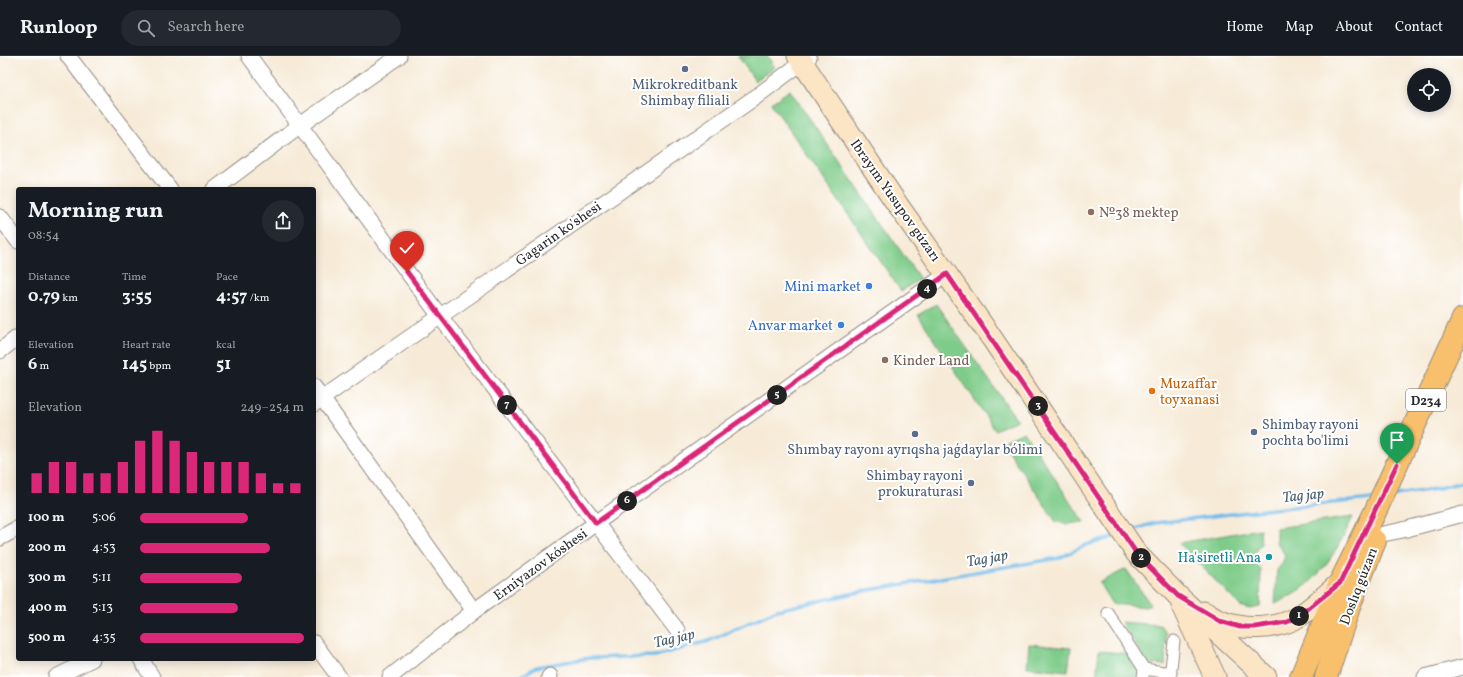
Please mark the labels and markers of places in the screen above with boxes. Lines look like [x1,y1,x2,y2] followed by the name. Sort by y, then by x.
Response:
[680,64,690,74] marker: Mikrokreditbank Shimbay filiali
[632,76,738,111] place label: Mikrokreditbank Shimbay filiali
[1099,204,1179,223] place label: №38 mektep
[1086,207,1096,217] marker: №38 mektep
[390,231,424,272] pin
[784,278,861,297] place label: Mini market
[917,279,937,299] pin: 4
[864,281,874,291] marker: Mini market
[748,317,833,336] place label: Anvar market
[836,320,846,330] marker: Anvar market
[893,352,969,371] place label: Kinder Land
[880,355,890,365] marker: Kinder Land
[1160,375,1219,410] place label: Muzaffar toyxanasi
[767,385,787,405] pin: 5
[1147,386,1157,396] marker: Muzaffar toyxanasi
[497,395,517,415] pin: 7
[1028,396,1048,416] pin: 3
[1262,416,1359,451] place label: Shimbay rayoni pochta bo'limi
[1380,423,1414,464] pin
[1249,427,1259,437] marker: Shimbay rayoni pochta bo'limi
[910,429,920,439] marker: Shımbay rayonı ayrıqsha jaǵdaylar bólimi
[787,441,1043,460] place label: Shımbay rayonı ayrıqsha jaǵdaylar bólimi
[866,467,963,502] place label: Shimbay rayoni prokuraturasi
[966,478,976,488] marker: Shimbay rayoni prokuraturasi
[617,491,637,511] pin: 6
[1131,548,1151,568] pin: 2
[1178,549,1261,568] place label: Ha'siretli Ana
[1264,552,1274,562] marker: Ha'siretli Ana
[1289,606,1309,626] pin: 1

